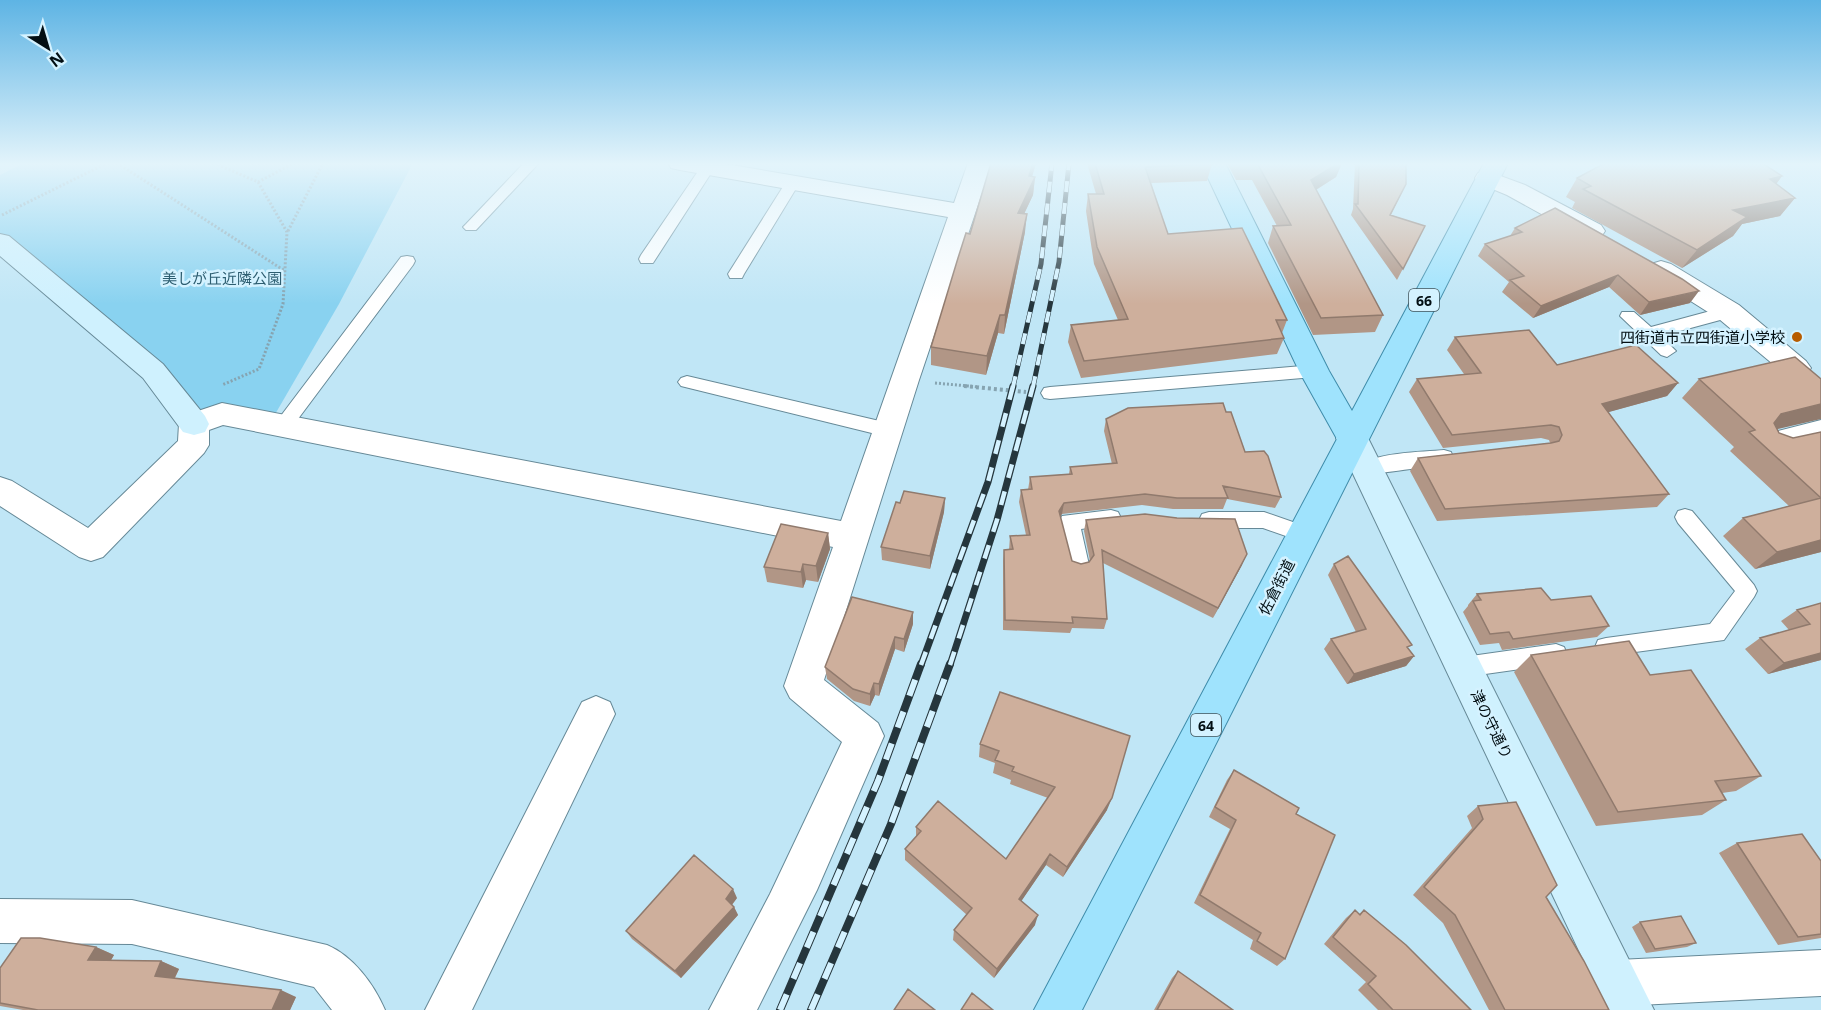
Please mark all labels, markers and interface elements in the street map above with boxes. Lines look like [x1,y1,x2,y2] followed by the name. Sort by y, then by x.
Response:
[18,18,78,78] north arrow
[45,47,69,73] text: N
[162,268,282,288] park label: 美しが丘近隣公園
[1409,289,1439,311] road number: 66
[1620,327,1785,347] place label: 四街道市立四街道小学校
[1790,330,1804,344] marker: 四街道市立四街道小学校
[1253,556,1299,618] street label: 佐倉街道
[1467,686,1517,762] street label: 津の守通り
[1191,714,1221,736] road number: 64

